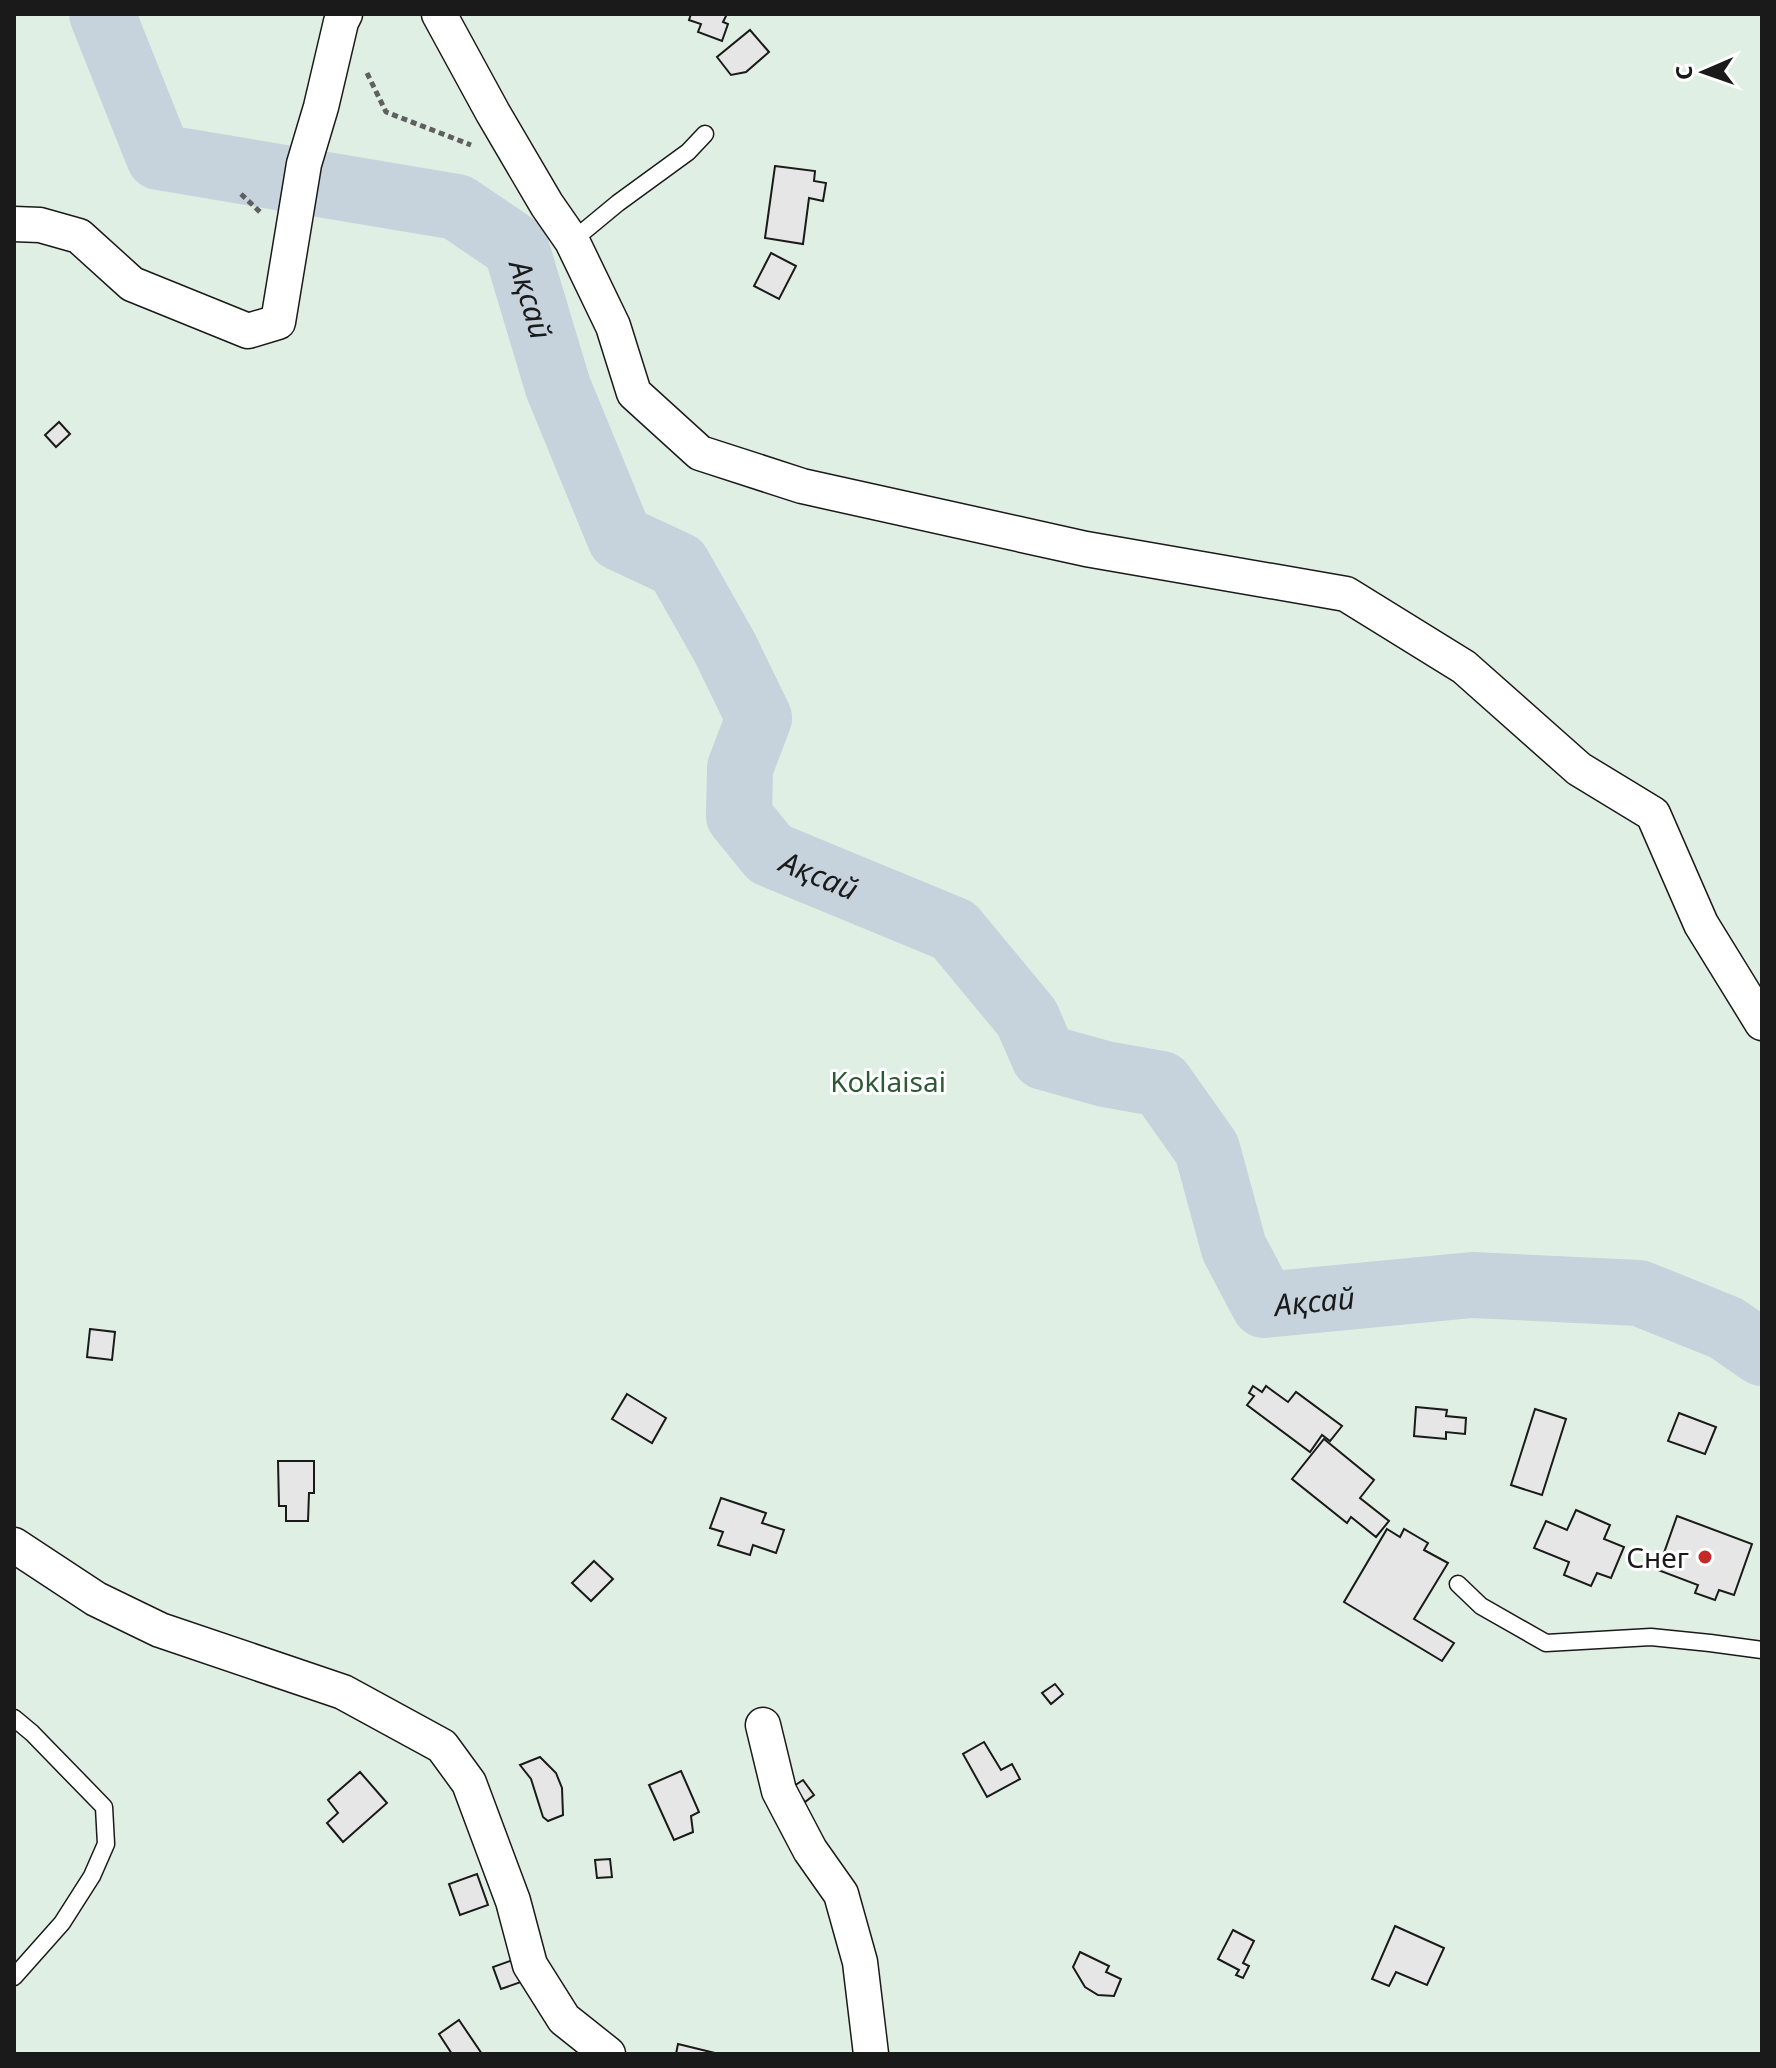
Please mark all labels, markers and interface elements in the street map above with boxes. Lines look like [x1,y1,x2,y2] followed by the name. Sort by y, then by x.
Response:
[1664,32,1744,112] north arrow
[1668,65,1698,80] text: С
[500,253,563,344] water label: Ақсай
[773,839,864,909] water label: Ақсай
[830,1062,946,1100] park label: Koklaisai
[1271,1276,1356,1325] water label: Ақсай
[1626,1538,1689,1576] place label: Снег
[1696,1548,1714,1566] marker: Снег

